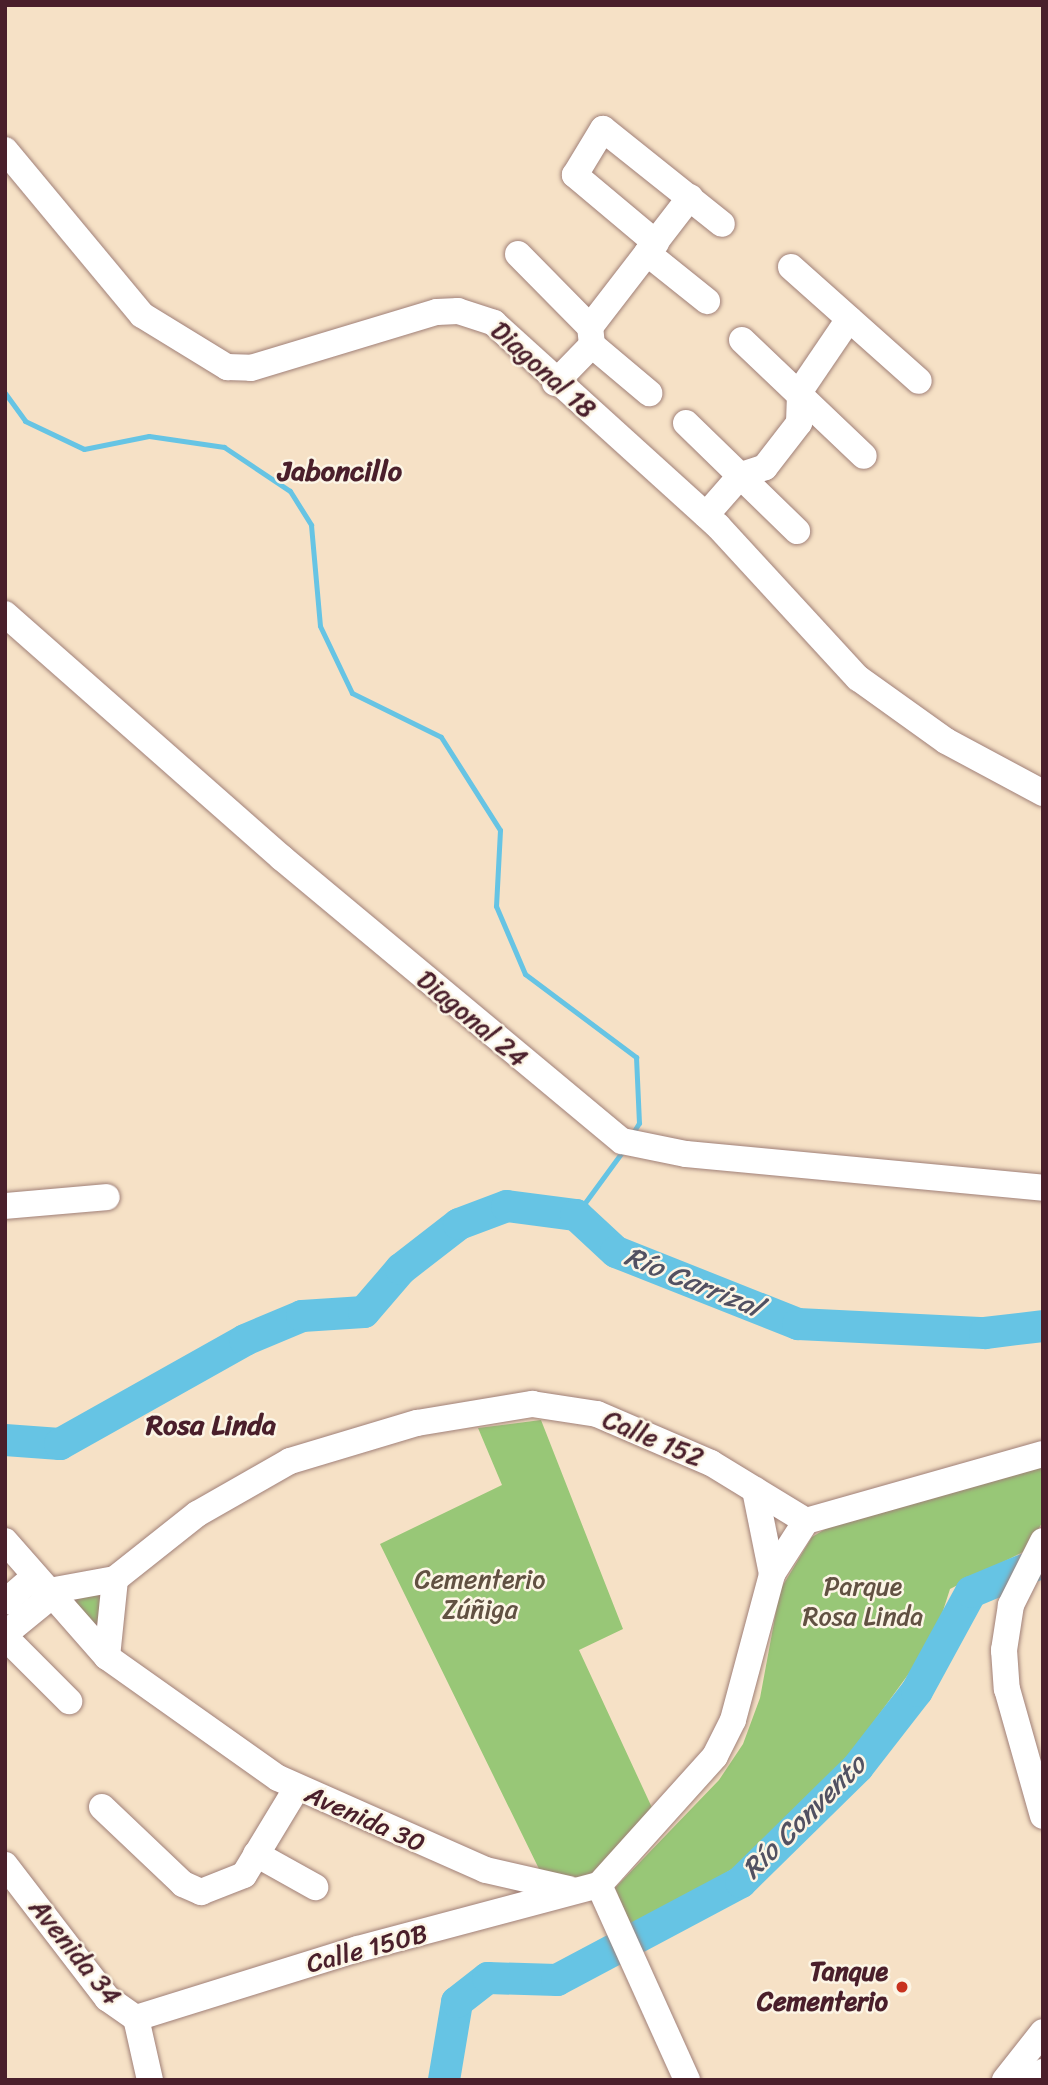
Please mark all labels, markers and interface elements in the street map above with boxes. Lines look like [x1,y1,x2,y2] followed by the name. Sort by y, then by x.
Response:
[484,315,602,425] street label: Diagonal 18
[278,454,402,488] district label: Jaboncillo
[411,964,533,1074] street label: Diagonal 24
[620,1239,766,1325] water label: Río Carrizal
[598,1404,708,1474] street label: Calle 152
[146,1408,276,1442] district label: Rosa Linda
[415,1564,545,1626] park label: Cementerio Zúñiga
[803,1571,923,1632] park label: Parque Rosa Linda
[735,1748,873,1886] water label: Río Convento
[300,1779,430,1859] street label: Avenida 30
[23,1893,127,2011] street label: Avenida 34
[303,1918,431,1980] street label: Calle 150B
[757,1956,888,2018] place label: Tanque Cementerio
[894,1979,910,1995] marker: Tanque Cementerio

